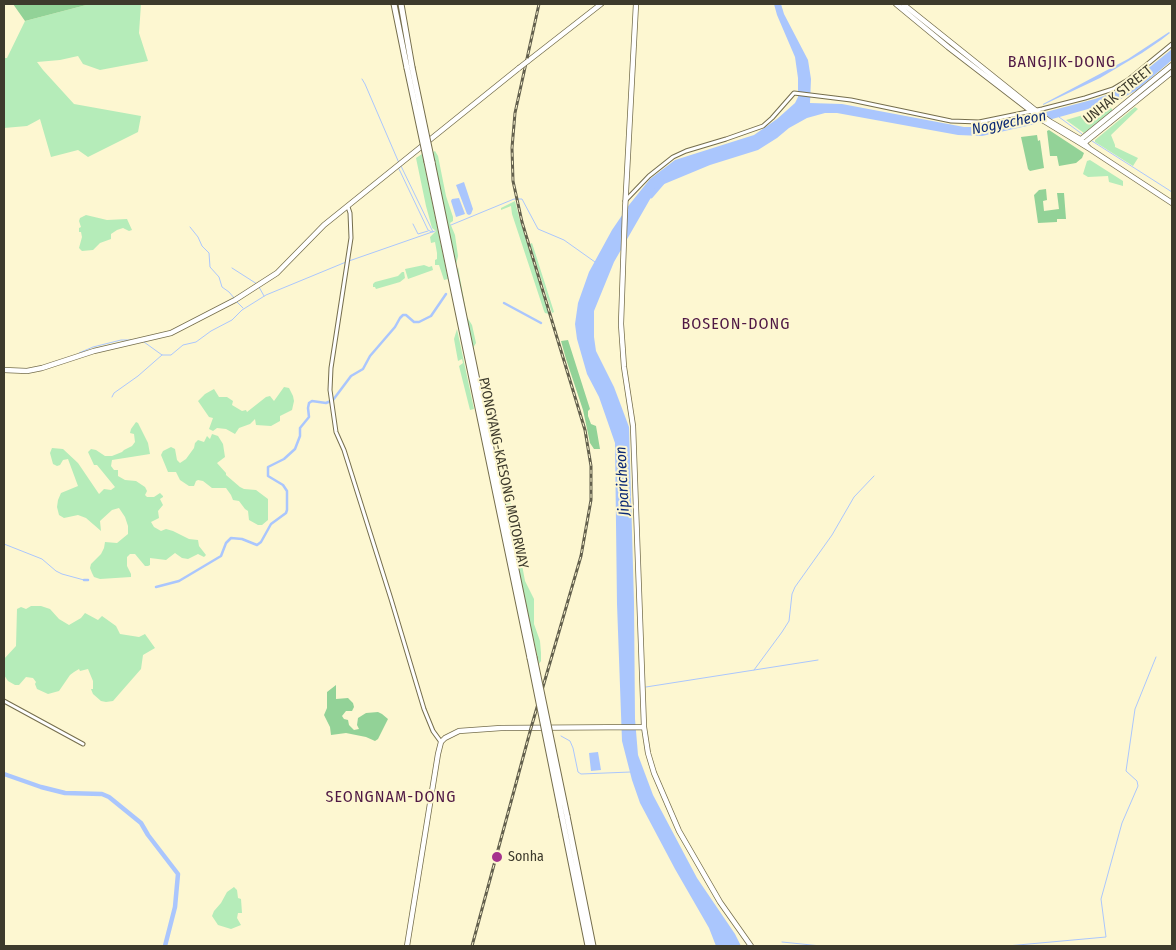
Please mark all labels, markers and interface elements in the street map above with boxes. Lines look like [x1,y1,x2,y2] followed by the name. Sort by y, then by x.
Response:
[1006,53,1118,73] district label: BANGJIK-DONG
[1080,62,1156,128] street label: UNHAK STREET
[970,107,1048,139] water label: Nogyecheon
[680,315,792,335] district label: BOSEON-DONG
[475,376,531,570] street label: PYONGYANG-KAESONG MOTORWAY
[612,446,634,516] water label: Jiparicheon
[324,788,458,808] district label: SEONGNAM-DONG
[508,849,544,865] place label: Sonha
[490,850,504,864] marker: Sonha

